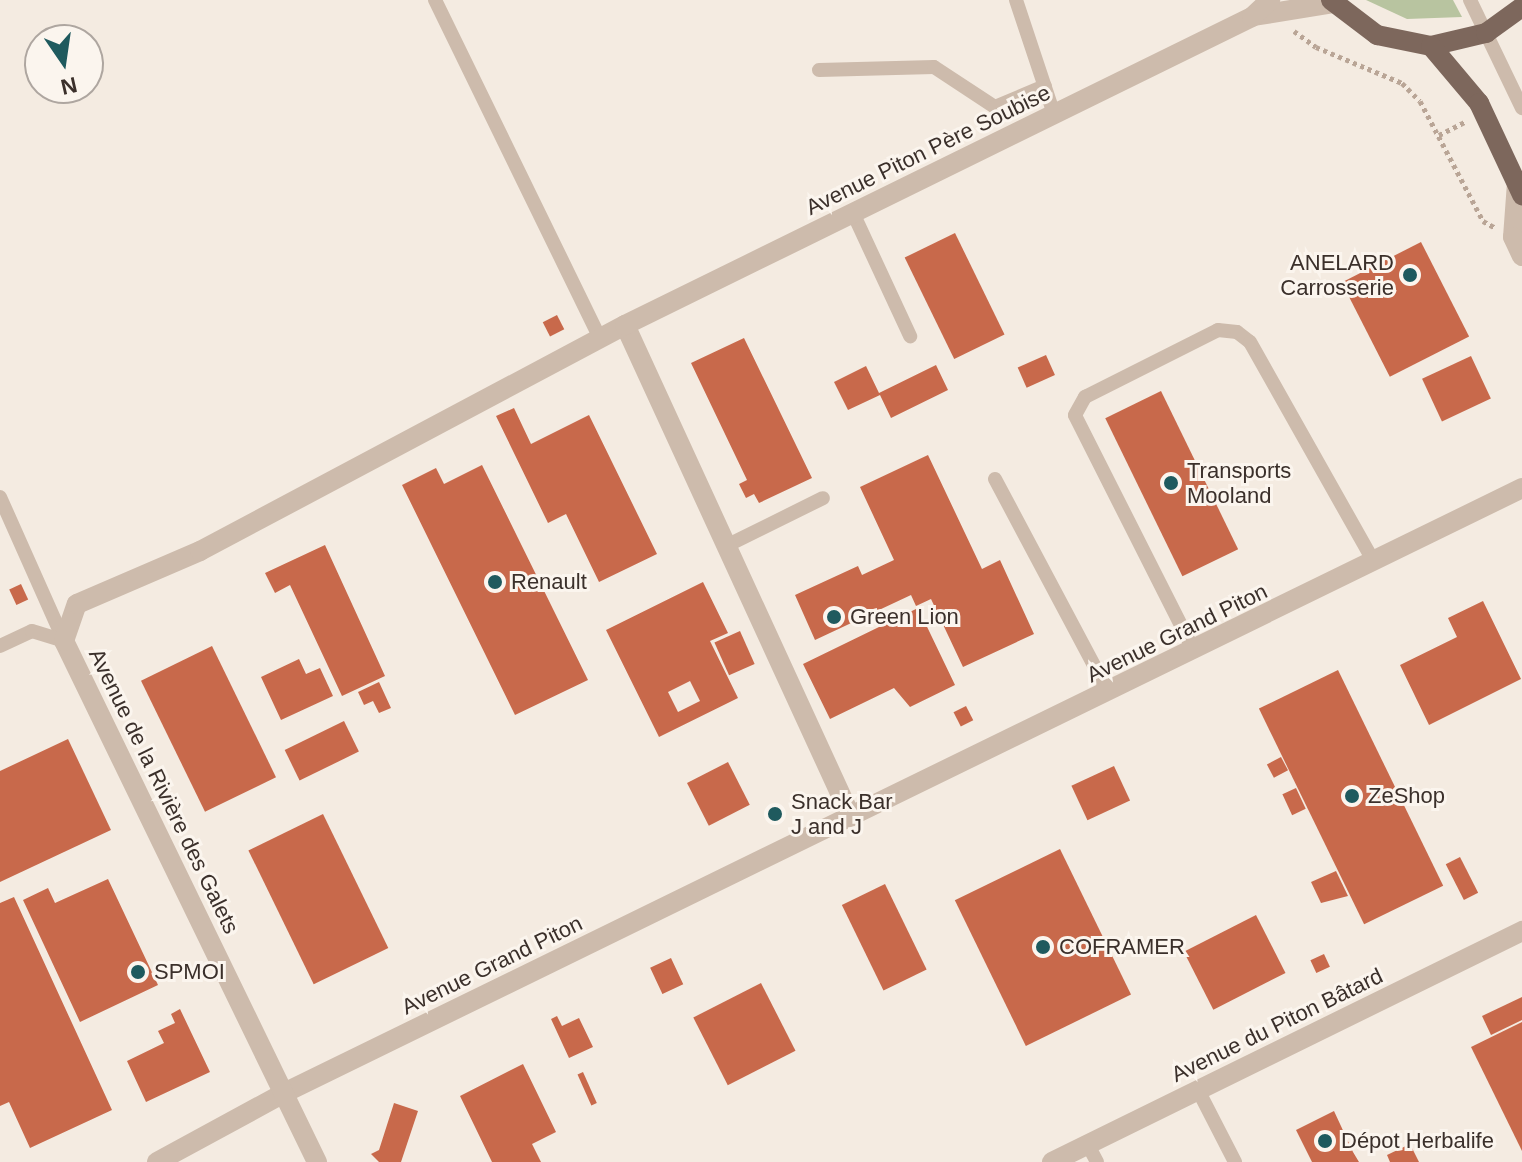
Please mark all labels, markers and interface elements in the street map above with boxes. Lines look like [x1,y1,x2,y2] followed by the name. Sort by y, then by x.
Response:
[24,24,104,104] north arrow
[59,72,80,100] text: N
[801,79,1055,221] street label: Avenue Piton Père Soubise
[1280,249,1394,300] place label: ANELARD Carrosserie
[1401,266,1419,284] marker: ANELARD Carrosserie
[1187,457,1291,508] place label: Transports Mooland
[1162,474,1180,492] marker: Transports Mooland
[511,569,587,595] place label: Renault
[486,573,504,591] marker: Renault
[1082,578,1272,688] street label: Avenue Grand Piton
[850,604,959,630] place label: Green Lion
[825,608,843,626] marker: Green Lion
[83,644,245,938] street label: Avenue de la Rivière des Galets
[1368,783,1445,809] place label: ZeShop
[1343,787,1361,805] marker: ZeShop
[791,788,892,840] place label: Snack Bar J and J
[766,805,784,823] marker: Snack Bar J and J
[397,910,587,1020] street label: Avenue Grand Piton
[1059,934,1185,960] place label: COFRAMER
[1034,938,1052,956] marker: COFRAMER
[154,959,225,985] place label: SPMOI
[1167,962,1387,1088] street label: Avenue du Piton Bâtard
[129,963,147,981] marker: SPMOI
[1341,1128,1494,1154] place label: Dépot Herbalife
[1316,1132,1334,1150] marker: Dépot Herbalife

